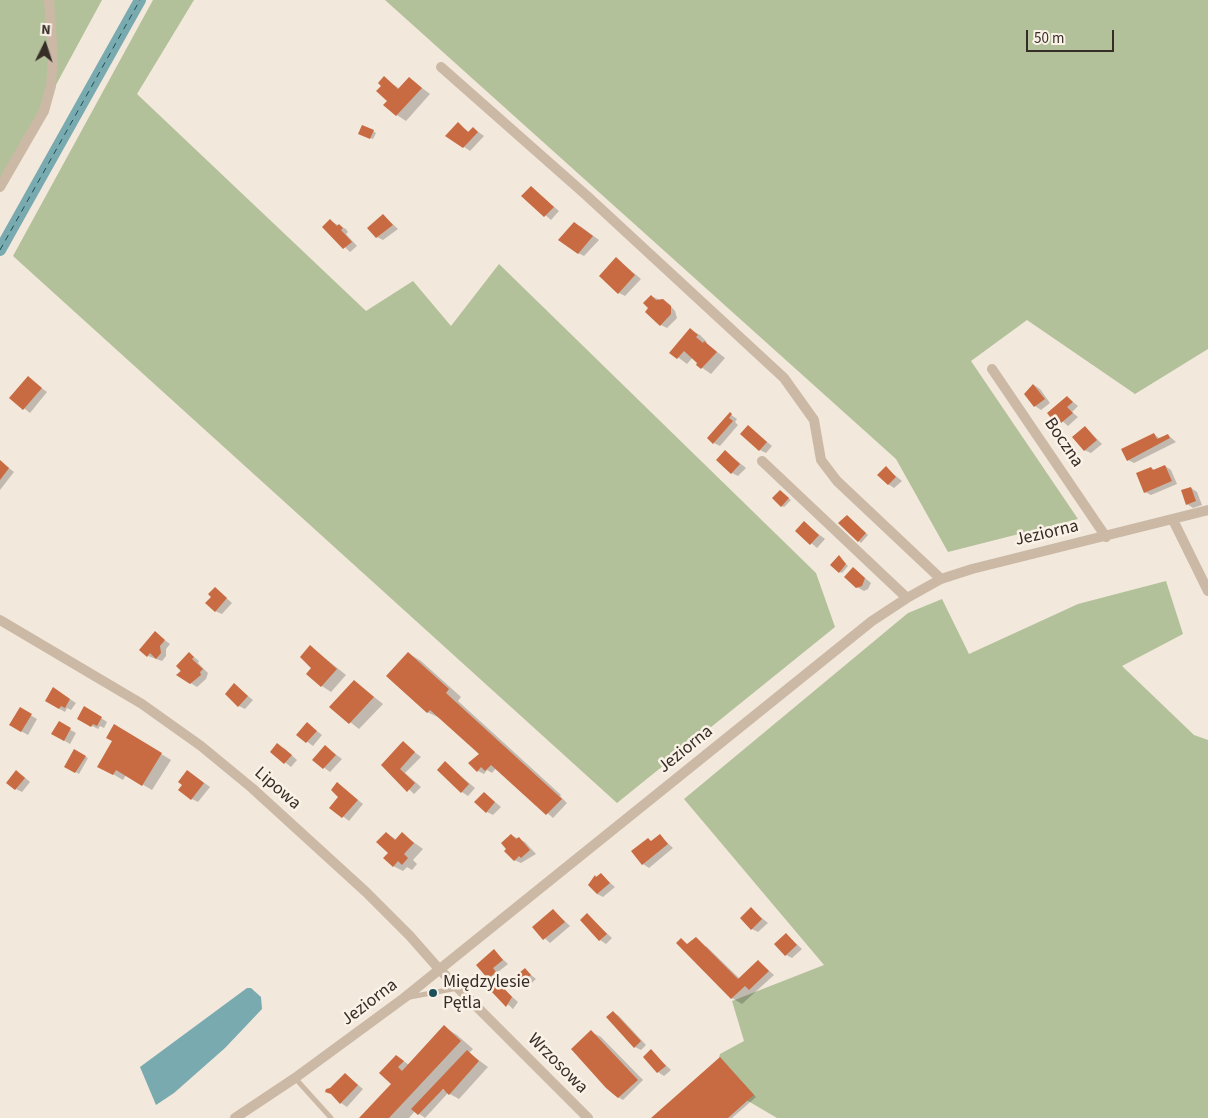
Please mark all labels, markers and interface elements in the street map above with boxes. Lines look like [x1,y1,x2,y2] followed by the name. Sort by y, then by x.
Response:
[20,20,70,70] north arrow
[41,20,51,40] text: N
[1028,20,1116,52] scale bar
[1034,28,1064,49] text: 50 m
[1039,414,1087,472] street label: Boczna
[1013,516,1081,552] street label: Jeziorna
[654,721,718,779] street label: Jeziorna
[249,763,305,815] street label: Lipowa
[443,972,530,1014] place label: Międzylesie Pętla
[338,975,402,1031] street label: Jeziorna
[427,987,439,999] marker: Międzylesie Pętla
[522,1029,592,1099] street label: Wrzosowa

